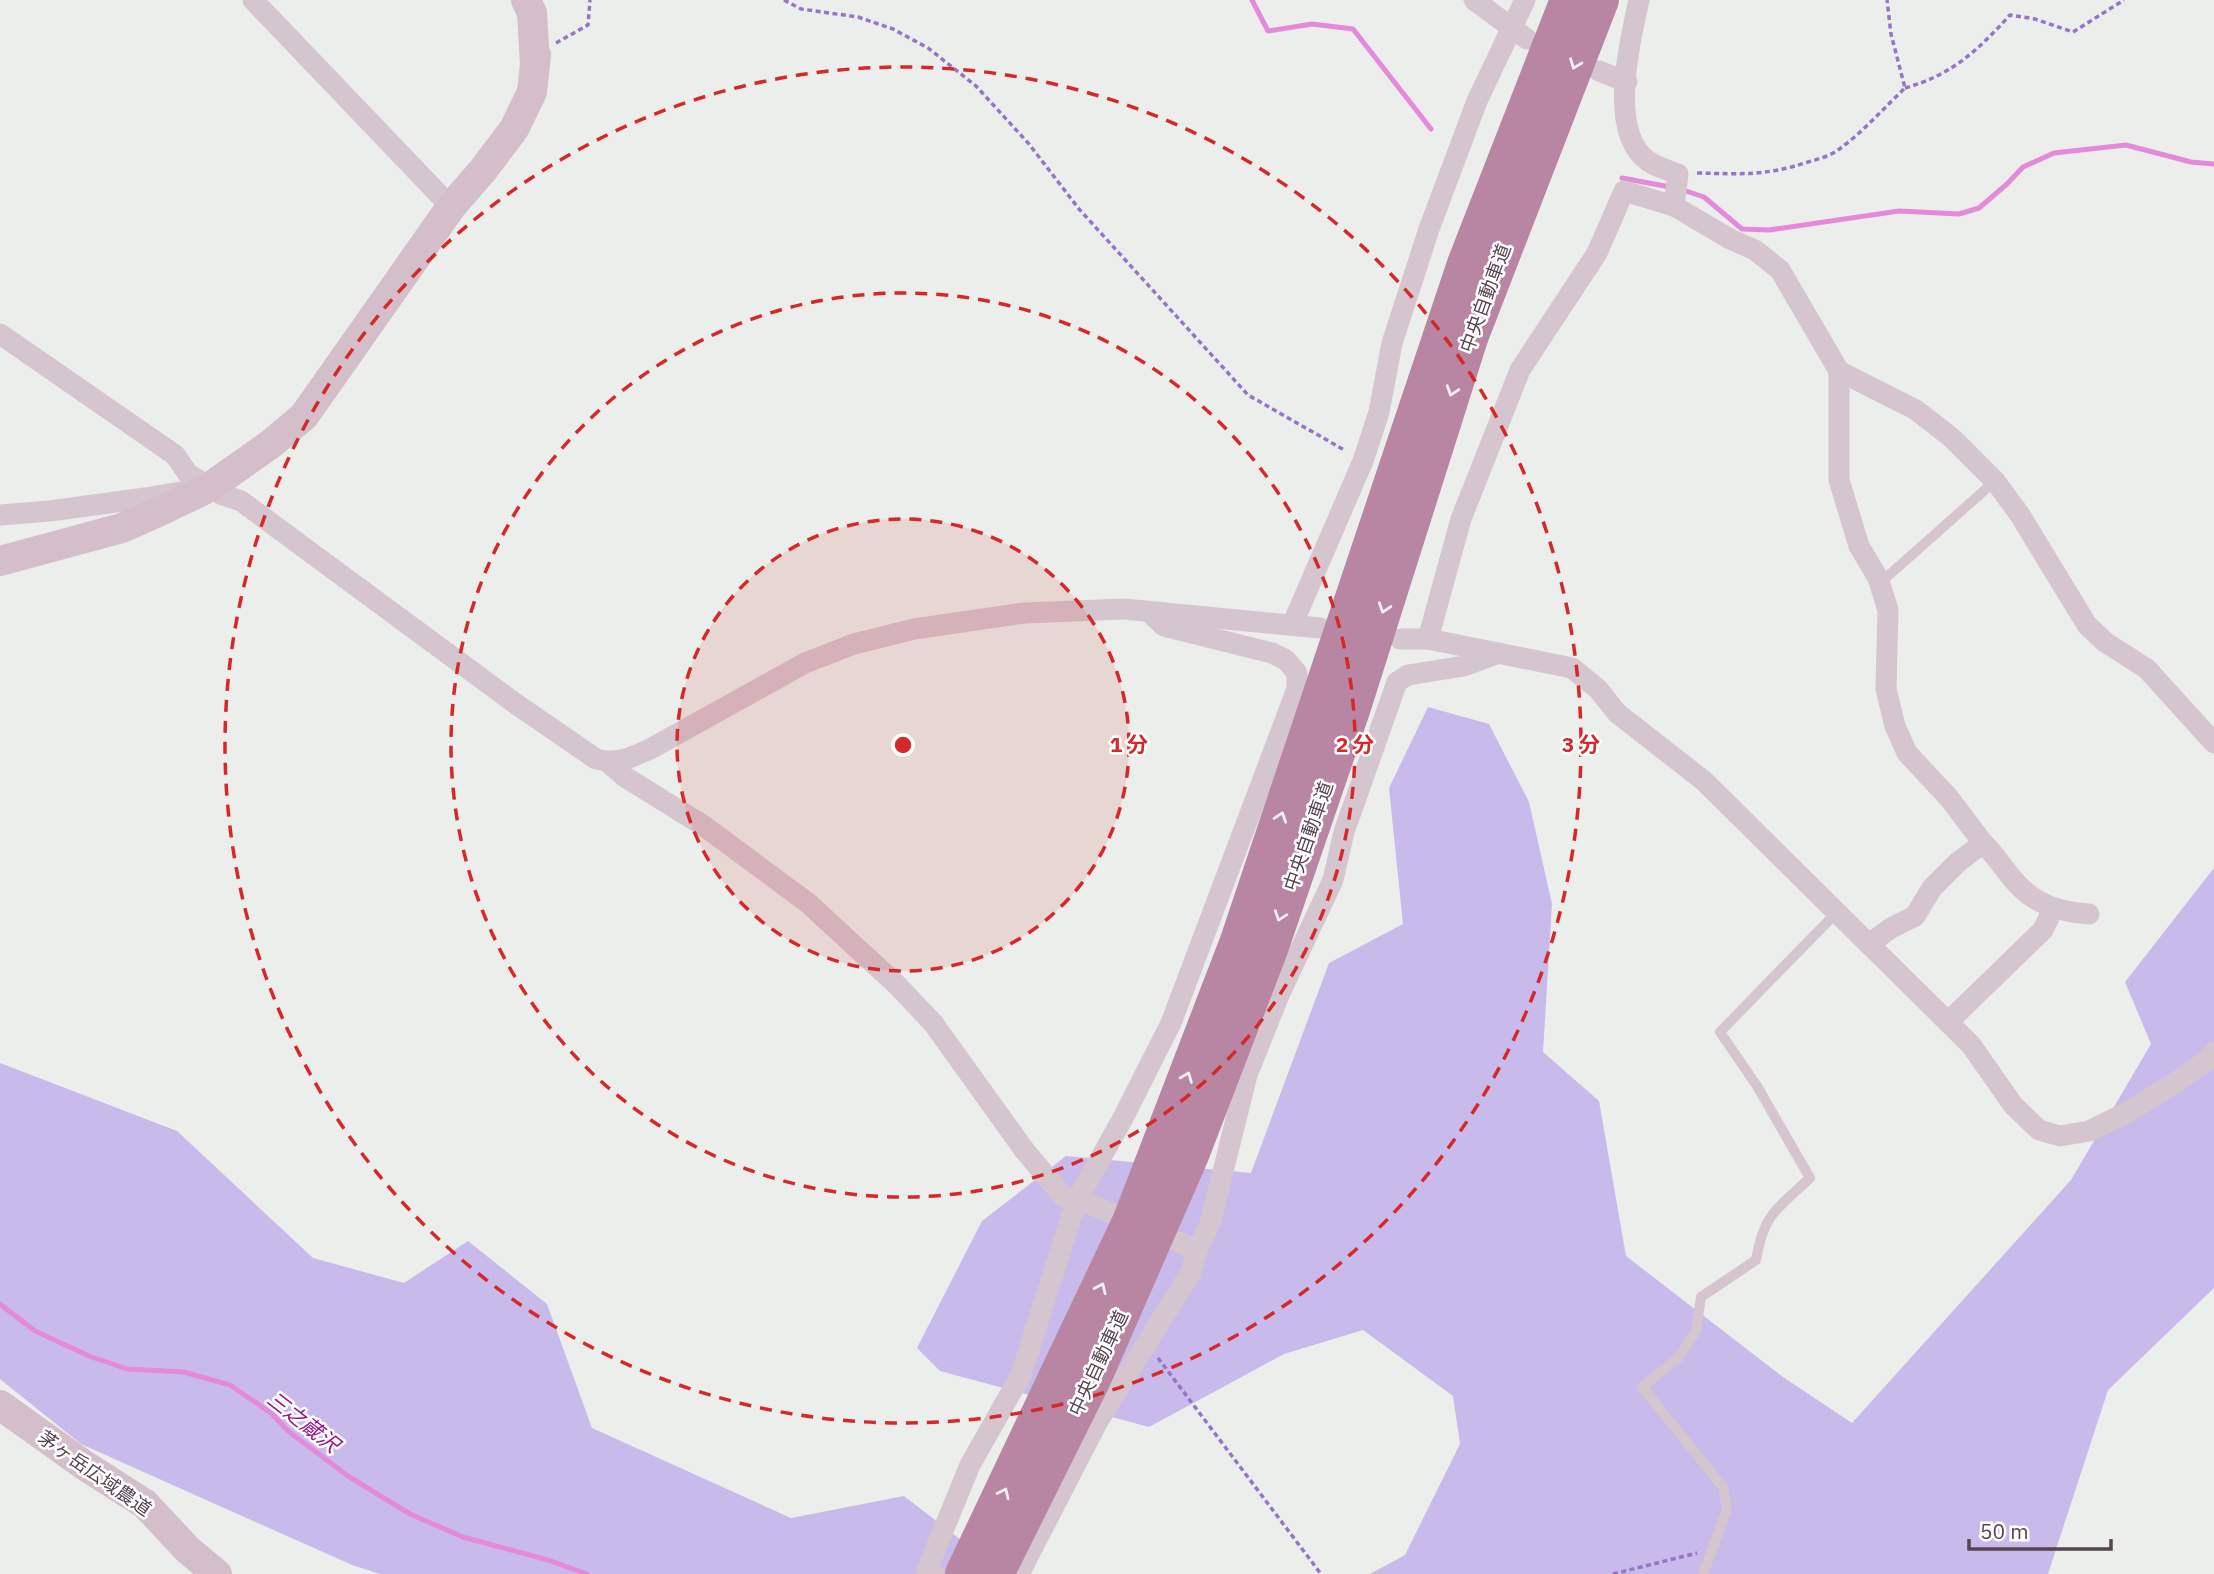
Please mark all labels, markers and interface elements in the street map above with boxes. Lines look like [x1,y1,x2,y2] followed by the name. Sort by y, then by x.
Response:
[1570,57,1584,69] one-way arrow
[1454,240,1516,356] street label: 中央自動車道
[1446,385,1461,397] one-way arrow
[1377,602,1392,614] one-way arrow
[1110,730,1148,758] text: 1 分
[1336,730,1374,758] text: 2 分
[1562,730,1600,758] text: 3 分
[891,733,915,757] centre of rings
[1278,778,1338,894] street label: 中央自動車道
[1272,811,1287,823] one-way arrow
[1274,910,1288,922] one-way arrow
[1178,1072,1192,1084] one-way arrow
[1092,1282,1106,1295] one-way arrow
[1063,1306,1133,1420] street label: 中央自動車道
[262,1384,348,1460] water label: 三之蔵沢
[34,1425,156,1521] street label: 茅ヶ岳広域農道
[995,1488,1009,1500] one-way arrow
[1969,1508,2111,1552] scale bar
[1980,1517,2029,1545] text: 50 m

